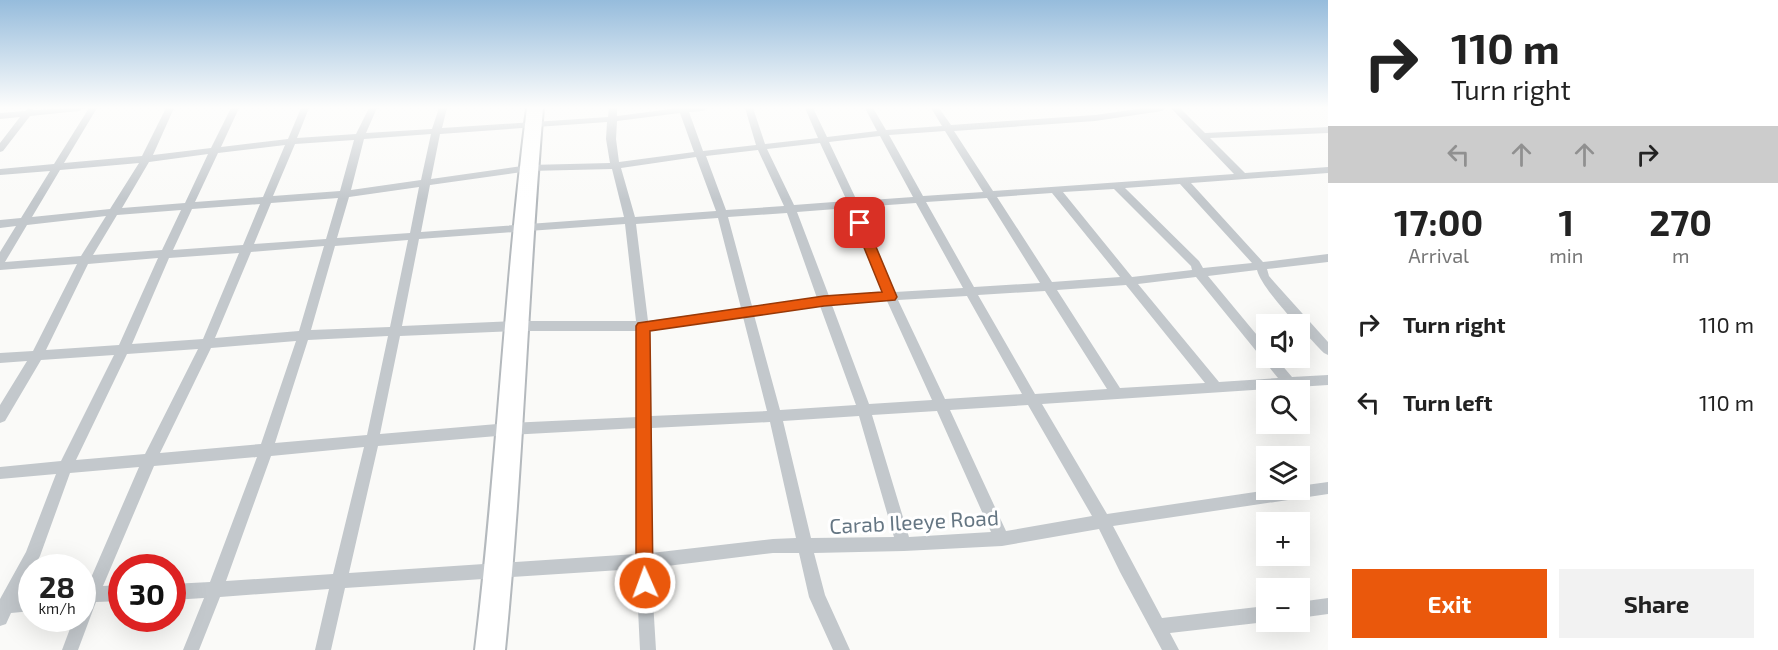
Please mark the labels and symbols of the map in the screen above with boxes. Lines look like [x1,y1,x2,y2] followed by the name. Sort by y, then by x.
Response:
[834,197,885,248] pin
[829,504,999,538] street label: Carab Ileeye Road
[613,551,677,615] position arrow
[108,554,186,632] speed limit sign: 30

